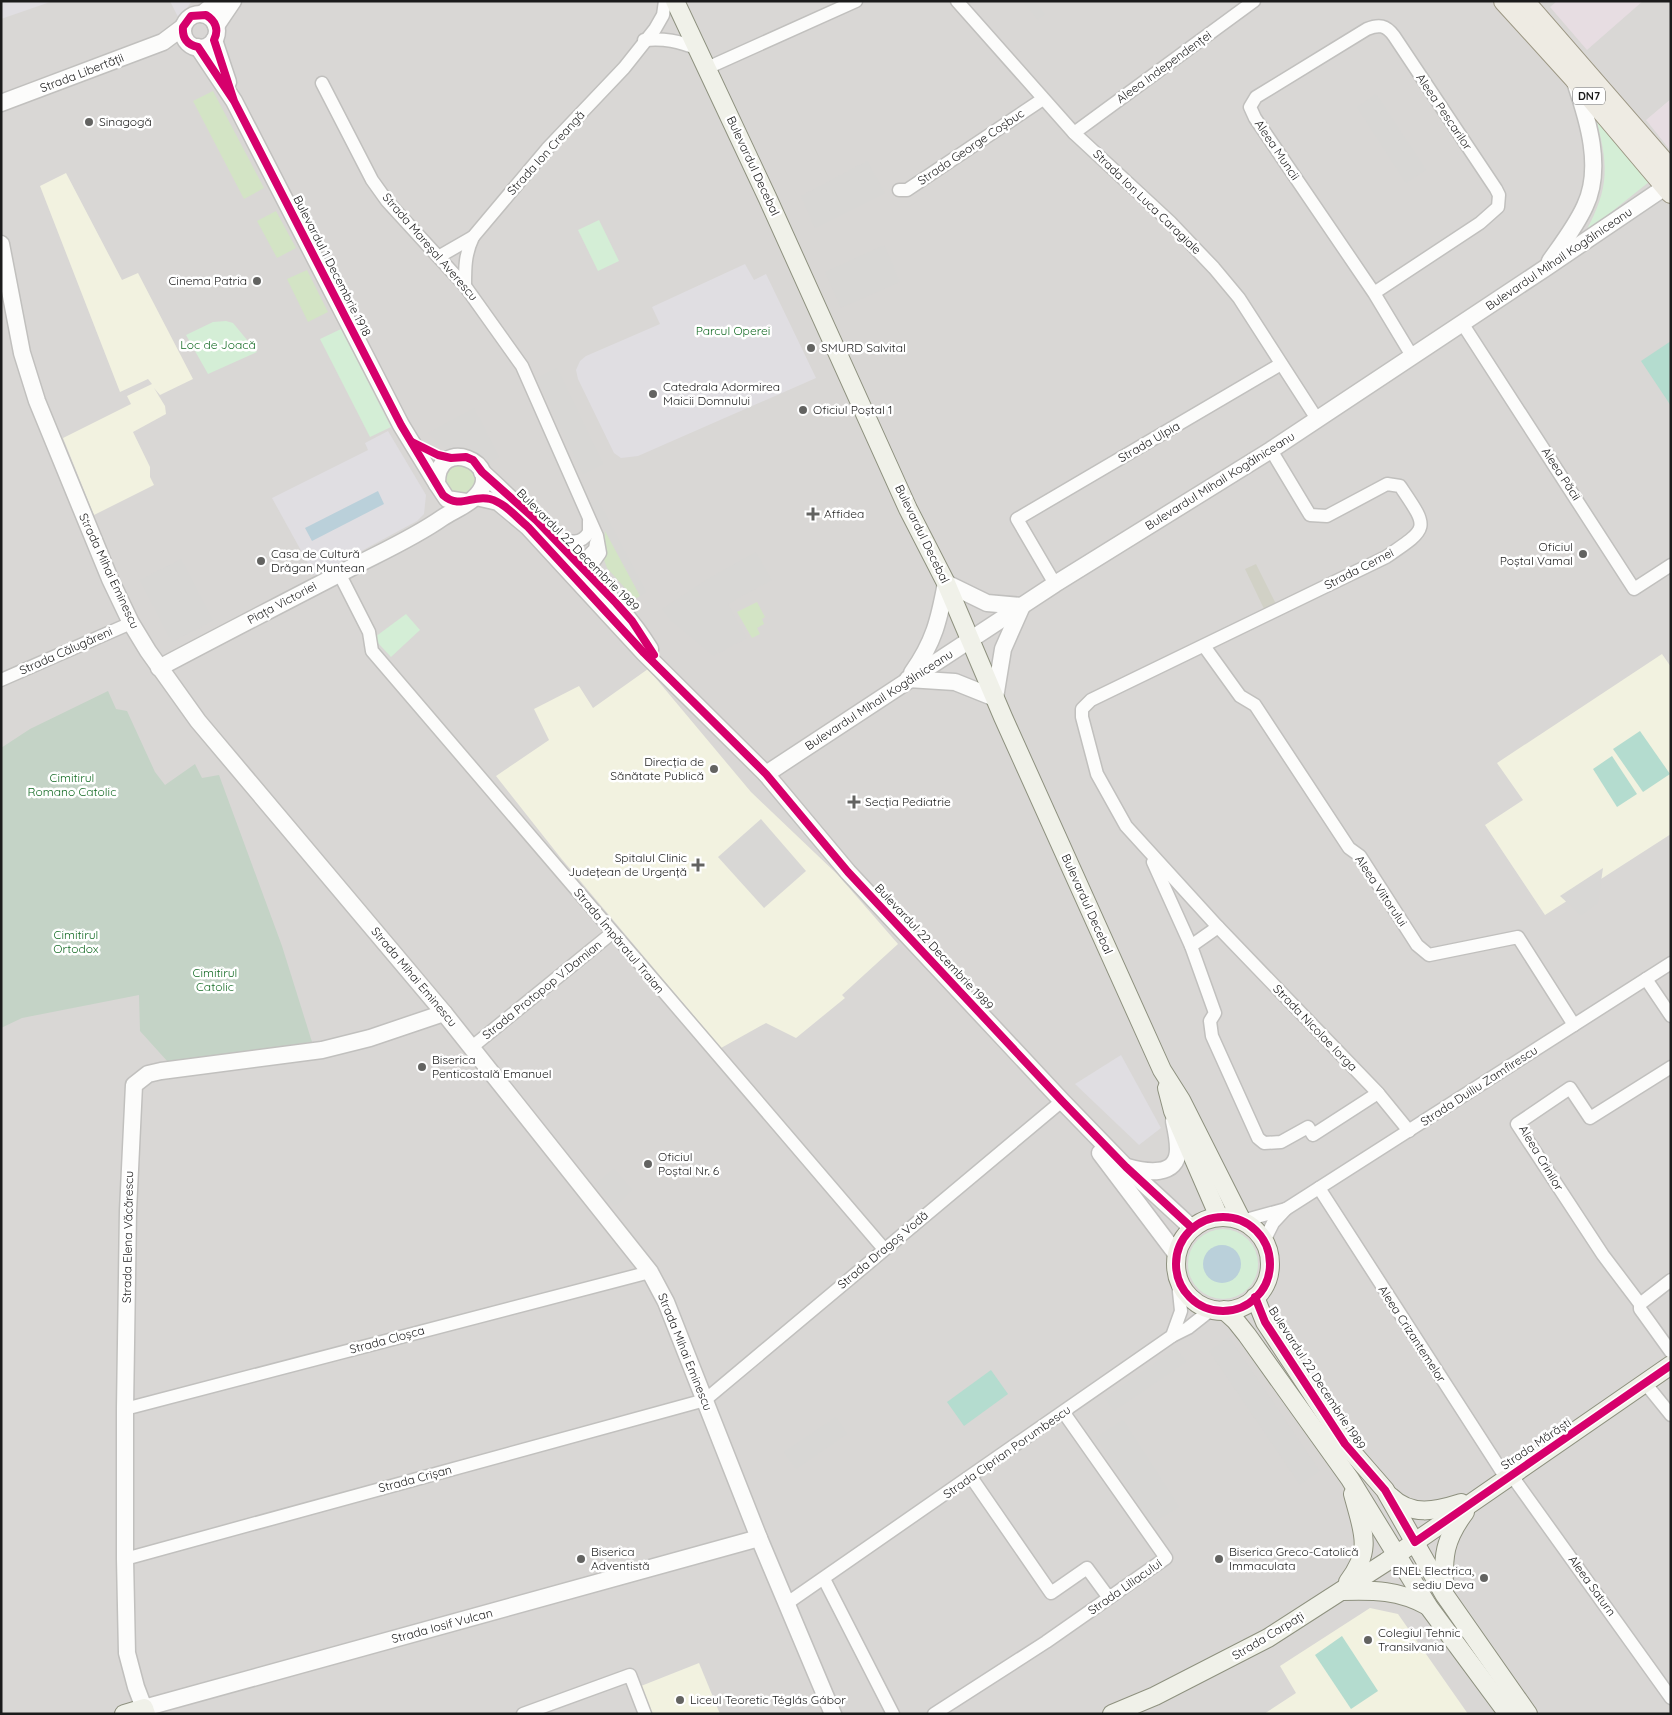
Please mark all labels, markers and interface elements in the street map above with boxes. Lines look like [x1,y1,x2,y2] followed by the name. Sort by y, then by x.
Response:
[1113,27,1214,106] street label: Aleea Independenței
[38,50,126,95] street label: Strada Libertății
[1413,71,1476,153] street label: Aleea Pescarilor
[1573,88,1605,104] road number: DN7
[914,105,1027,188] street label: Strada George Coșbuc
[504,107,588,198] street label: Strada Ion Creangă
[99,114,152,129] place label: Sinagogă
[724,114,783,218] street label: Bulevardul Decebal
[83,116,95,128] marker: Sinagogă
[1252,117,1303,183] street label: Aleea Muncii
[1090,146,1205,257] street label: Strada Ion Luca Caragiale
[379,190,481,304] street label: Strada Mareșal Averescu
[290,193,375,339] street label: Bulevardul 1 Decembrie 1918
[1483,204,1635,313] street label: Bulevardul Mihail Kogălniceanu
[168,273,247,288] place label: Cinema Patria
[251,275,263,287] marker: Cinema Patria
[696,323,770,338] park label: Parcul Operei
[180,337,256,352] park label: Loc de Joacă
[821,340,906,355] place label: SMURD Salvital
[805,342,817,354] marker: SMURD Salvital
[663,379,780,408] place label: Catedrala Adormirea Maicii Domnului
[647,388,659,400] marker: Catedrala Adormirea Maicii Domnului
[813,402,892,417] place label: Oficiul Poștal 1
[797,404,809,416] marker: Oficiul Poștal 1
[1115,418,1182,465] street label: Strada Ulpia
[1142,428,1297,533] street label: Bulevardul Mihail Kogălniceanu
[1539,444,1584,503] street label: Aleea Păcii
[892,482,953,586] street label: Bulevardul Decebal
[514,485,643,614] street label: Bulevardul 22 Decembrie 1989
[824,506,864,521] place label: Affidea
[806,507,820,521] marker: Affidea
[76,511,143,631] street label: Strada Mihai Eminescu
[1500,539,1573,568] place label: Oficiul Poștal Vamal
[1322,545,1396,592] street label: Strada Cernei
[271,546,365,575] place label: Casa de Cultură Drăgan Muntean
[1577,548,1589,560] marker: Oficiul Poștal Vamal
[255,555,267,567] marker: Casa de Cultură Drăgan Muntean
[245,578,319,627] street label: Piața Victoriei
[17,623,115,678] street label: Strada Călugăreni
[802,646,956,753] street label: Bulevardul Mihail Kogălniceanu
[610,754,704,783] place label: Direcția de Sănătate Publică
[708,763,720,775] marker: Direcția de Sănătate Publică
[28,770,116,799] park label: Cimitirul Romano Catolic
[865,794,951,809] place label: Secția Pediatrie
[847,795,861,809] marker: Secția Pediatrie
[568,850,687,879] place label: Spitalul Clinic Județean de Urgență
[1059,851,1116,956] street label: Bulevardul Decebal
[1352,852,1411,929] street label: Aleea Viitorului
[691,858,705,872] marker: Spitalul Clinic Județean de Urgență
[872,880,997,1013] street label: Bulevardul 22 Decembrie 1989
[571,885,668,996] street label: Strada Împăratul Traian
[368,924,460,1030] street label: Strada Mihai Eminescu
[53,927,99,956] park label: Cimitirul Ortodox
[479,937,604,1042] street label: Strada Protopop V.Damian
[193,965,237,994] park label: Cimitirul Catolic
[1270,981,1361,1074] street label: Strada Nicolae Iorga
[1417,1042,1540,1129] street label: Strada Duiliu Zamfirescu
[432,1052,551,1081] place label: Biserica Penticostală Emanuel
[416,1061,428,1073] marker: Biserica Penticostală Emanuel
[1516,1122,1567,1193] street label: Aleea Crinilor
[658,1149,720,1178] place label: Oficiul Poștal Nr. 6
[642,1158,654,1170] marker: Oficiul Poștal Nr. 6
[119,1171,136,1303] street label: Strada Elena Văcărescu
[834,1207,931,1292] street label: Strada Dragoș Vodă
[1375,1282,1450,1385] street label: Aleea Crizantemelor
[655,1291,716,1413] street label: Strada Mihai Eminescu
[1266,1304,1369,1452] street label: Bulevardul 22 Decembrie 1989
[348,1322,426,1357] street label: Strada Cloșca
[940,1402,1073,1501] street label: Strada Ciprian Porumbescu
[1498,1415,1574,1473] street label: Strada Mărăști
[377,1462,453,1495] street label: Strada Crișan
[591,1544,650,1573] place label: Biserica Adventistă
[1229,1544,1359,1573] place label: Biserica Greco-Catolică Immaculata
[575,1553,587,1565] marker: Biserica Adventistă
[1213,1553,1225,1565] marker: Biserica Greco-Catolică Immaculata
[1565,1553,1619,1619] street label: Aleea Saturn
[1085,1555,1165,1618] street label: Strada Liliacului
[1392,1563,1474,1592] place label: ENEL Electrica, sediu Deva
[1478,1572,1490,1584] marker: ENEL Electrica, sediu Deva
[390,1605,494,1646] street label: Strada Iosif Vulcan
[1229,1608,1306,1663] street label: Strada Carpați
[1378,1625,1461,1654] place label: Colegiul Tehnic Transilvania
[1362,1634,1374,1646] marker: Colegiul Tehnic Transilvania
[690,1692,846,1707] place label: Liceul Teoretic Téglás Gábor
[674,1694,686,1706] marker: Liceul Teoretic Téglás Gábor

